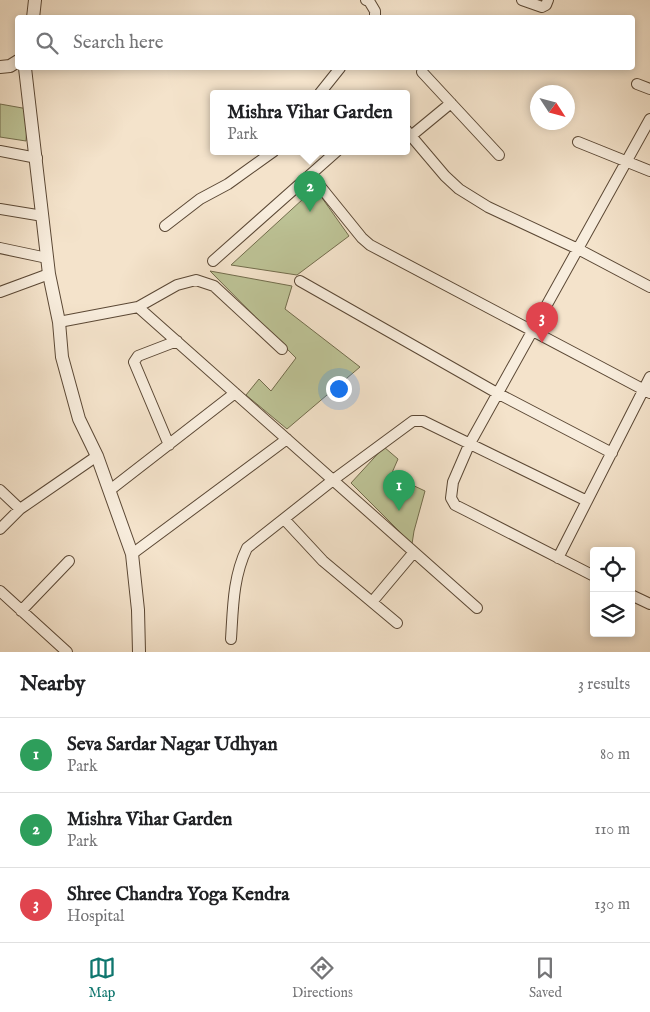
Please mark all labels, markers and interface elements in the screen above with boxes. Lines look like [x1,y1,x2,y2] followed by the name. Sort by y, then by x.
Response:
[15,15,635,70] search box
[33,29,61,57] icon: search
[73,31,164,55] text: Search here
[530,85,575,130] north arrow
[210,90,410,155] popup
[227,101,393,125] text: Mishra Vihar Garden
[227,125,258,145] text: Park
[294,171,326,212] pin: 2
[526,302,558,343] pin: 3
[326,376,352,402] your location
[383,470,415,511] pin: 1
[590,547,635,637] map controls
[590,547,635,592] button: locate
[590,592,635,637] button: layers
[20,671,85,698] text: Nearby
[578,675,630,695] text: 3 results
[67,733,278,757] text: Seva Sardar Nagar Udhyan
[33,745,39,765] text: 1
[600,745,630,765] text: 80 m
[67,757,97,777] text: Park
[67,808,232,832] text: Mishra Vihar Garden
[32,820,40,840] text: 2
[594,820,630,840] text: 110 m
[67,832,97,852] text: Park
[67,883,289,907] text: Shree Chandra Yoga Kendra
[33,895,39,915] text: 3
[594,895,630,915] text: 130 m
[67,907,124,927] text: Hospital
[88,954,116,1002] tab: Map
[292,954,353,1002] tab: Directions
[529,954,562,1002] tab: Saved

